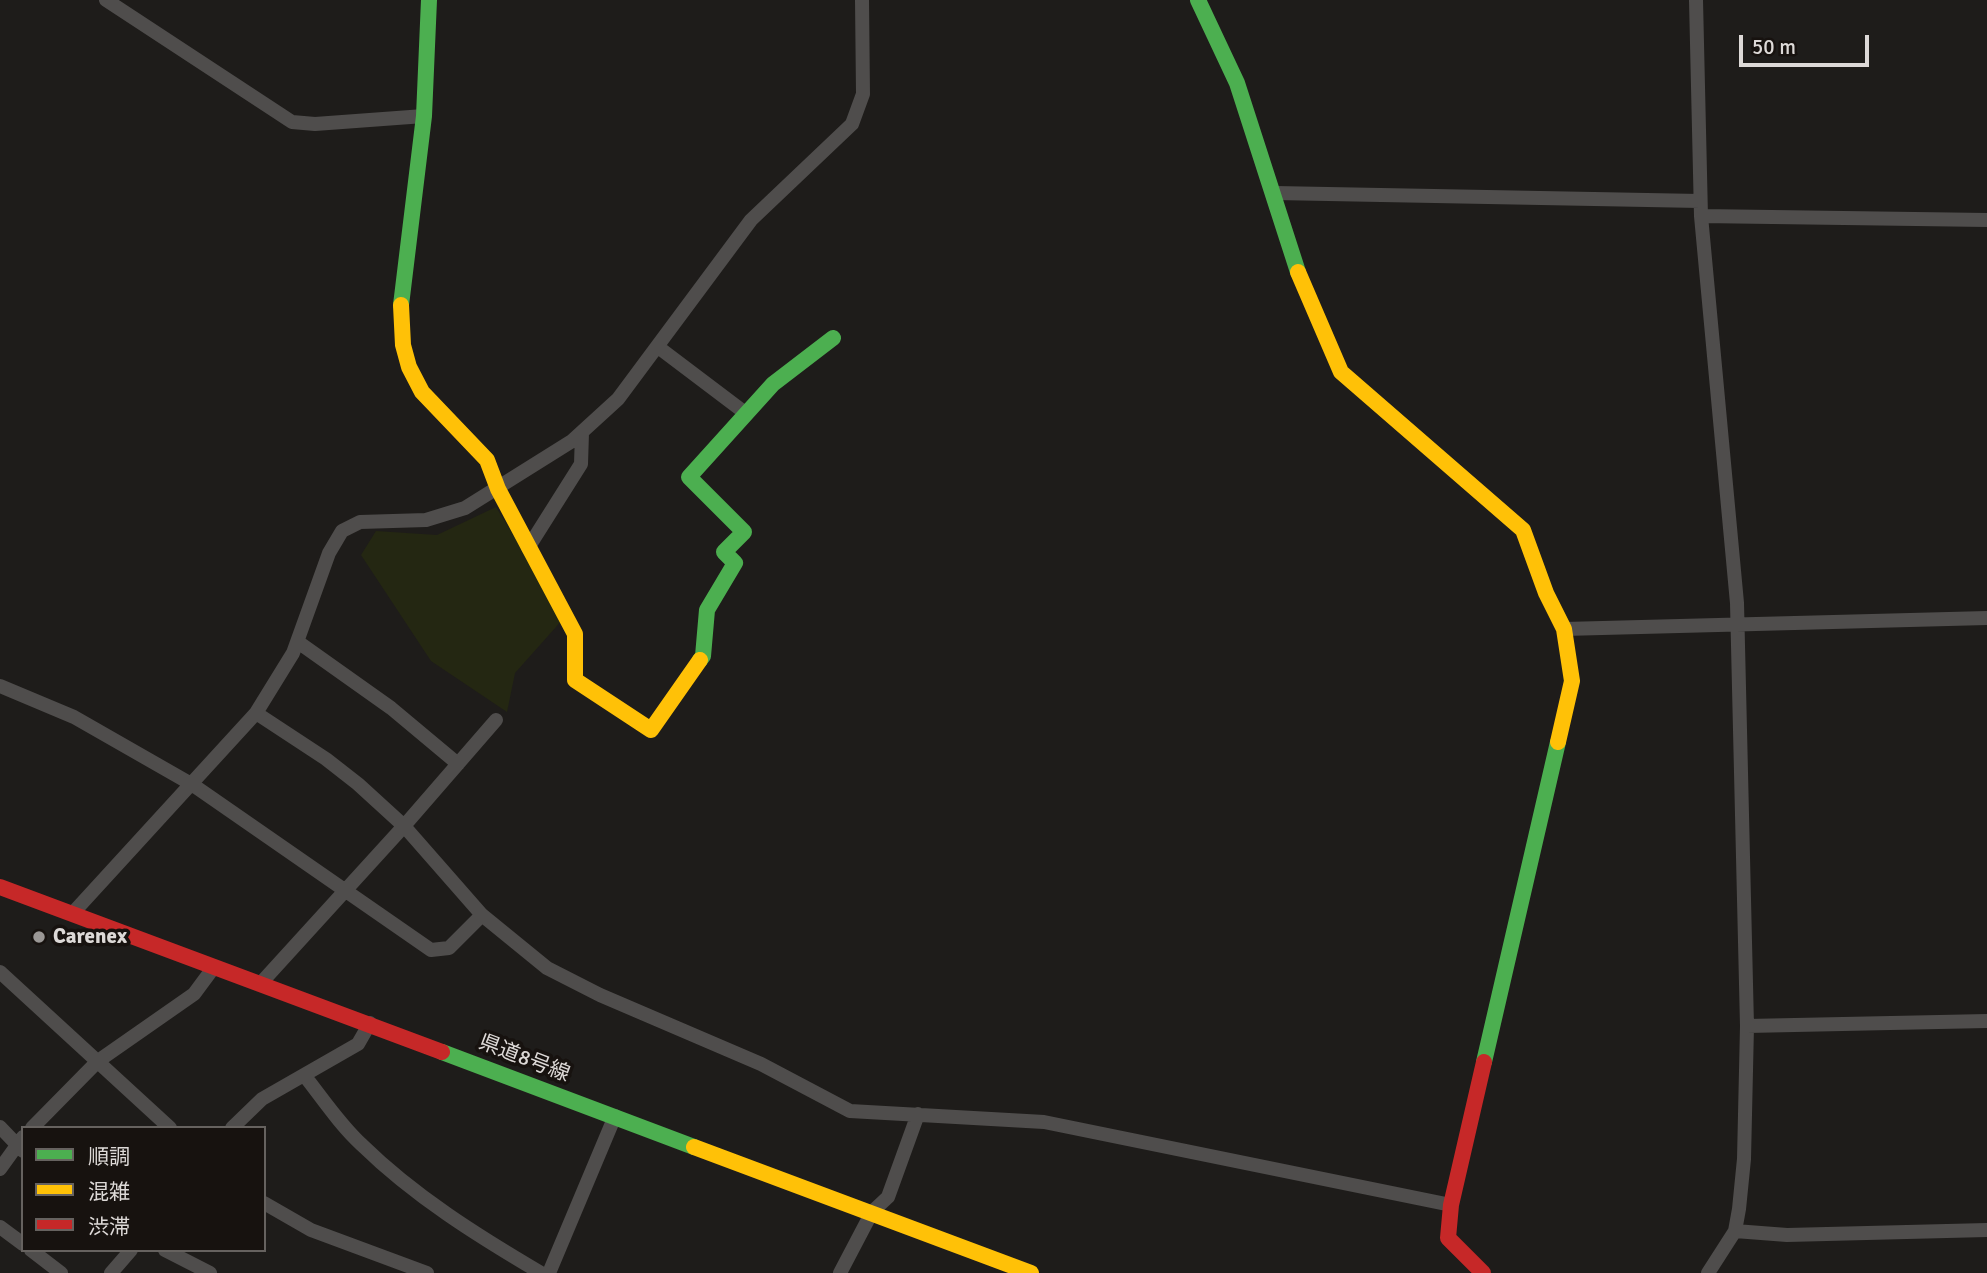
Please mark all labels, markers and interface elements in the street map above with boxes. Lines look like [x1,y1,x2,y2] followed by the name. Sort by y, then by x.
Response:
[1742,21,1871,65] scale bar
[1752,34,1796,60] text: 50 m
[53,924,127,950] place label: Carenex
[31,929,47,945] marker: Carenex
[475,1030,573,1088] street label: 県道8号線
[21,1126,266,1252] legend
[88,1144,130,1170] text: 順調
[88,1179,130,1205] text: 混雑
[88,1214,130,1240] text: 渋滞

